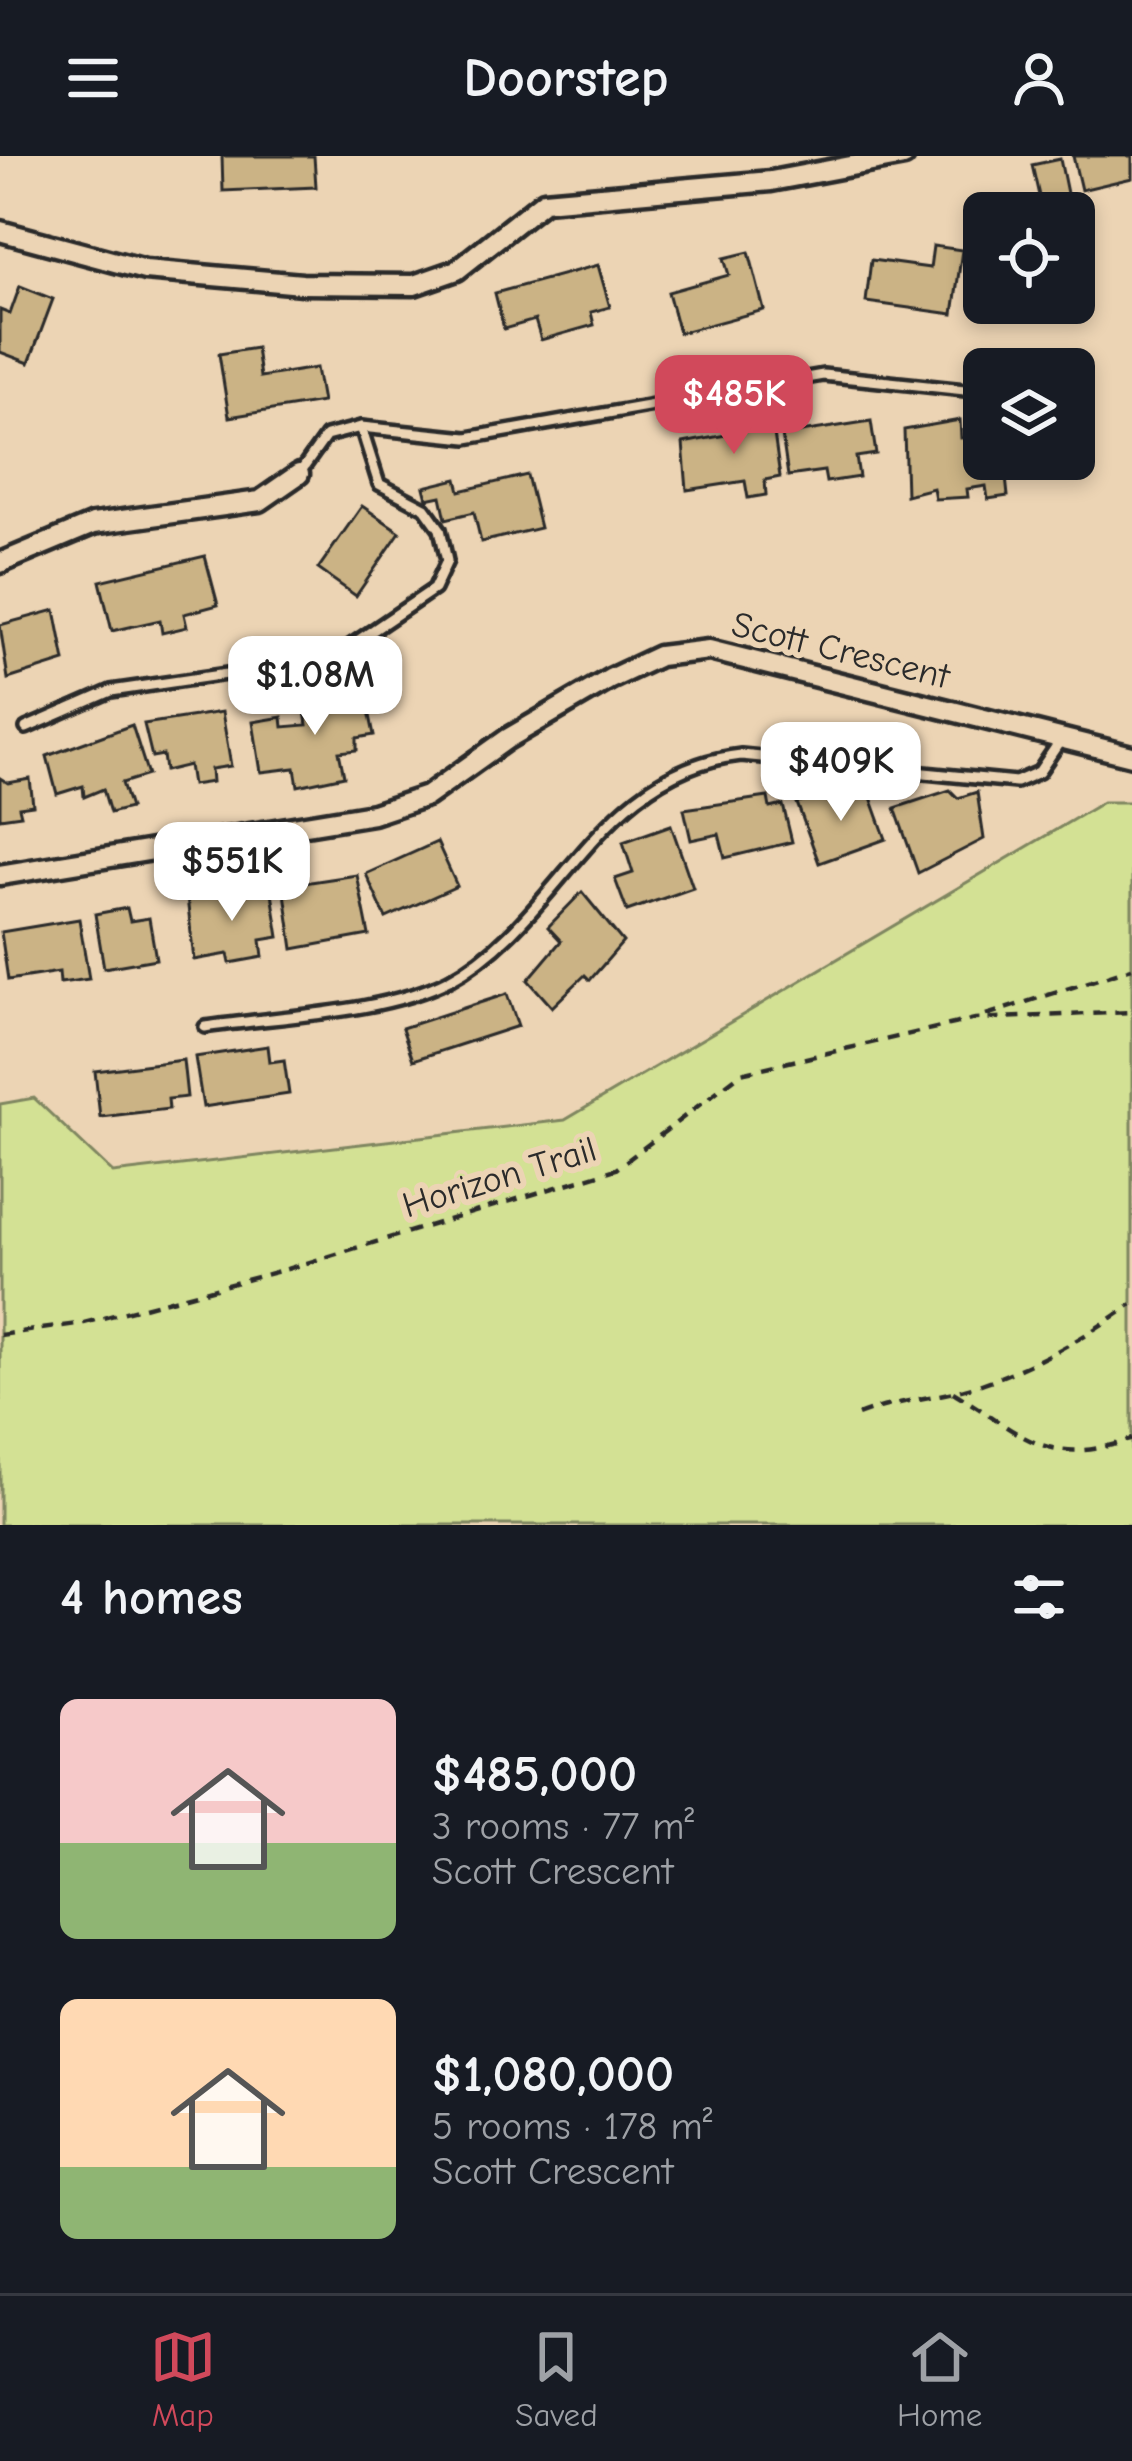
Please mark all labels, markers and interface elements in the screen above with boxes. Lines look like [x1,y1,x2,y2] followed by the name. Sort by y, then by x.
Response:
[60,45,126,111] icon: menu
[1006,45,1072,111] icon: person
[463,47,669,110] text: Doorstep
[963,192,1095,480] map controls
[963,192,1095,324] button: locate
[963,348,1095,480] button: layers
[650,355,818,457] pin: $485K
[682,371,786,416] text: $485K
[728,604,955,698] street label: Scott Crescent
[217,636,413,738] pin: $1.08M
[255,652,375,697] text: $1.08M
[757,722,925,824] pin: $409K
[788,738,894,783] text: $409K
[148,822,316,924] pin: $551K
[181,838,283,883] text: $551K
[398,1129,601,1226] street label: Horizon Trail
[1006,1564,1072,1630] icon: filters
[60,1568,243,1627] text: 4 homes
[432,1745,637,1804] text: $485,000
[156,1747,300,1891] icon: home
[432,1804,694,1849] text: 3 rooms · 77 m²
[432,1849,673,1894] text: Scott Crescent
[432,2045,674,2104] text: $1,080,000
[156,2047,300,2191] icon: home
[432,2104,712,2149] text: 5 rooms · 178 m²
[432,2149,673,2194] text: Scott Crescent
[150,2324,216,2434] tab: Map
[515,2324,598,2434] tab: Saved
[897,2324,982,2434] tab: Home

